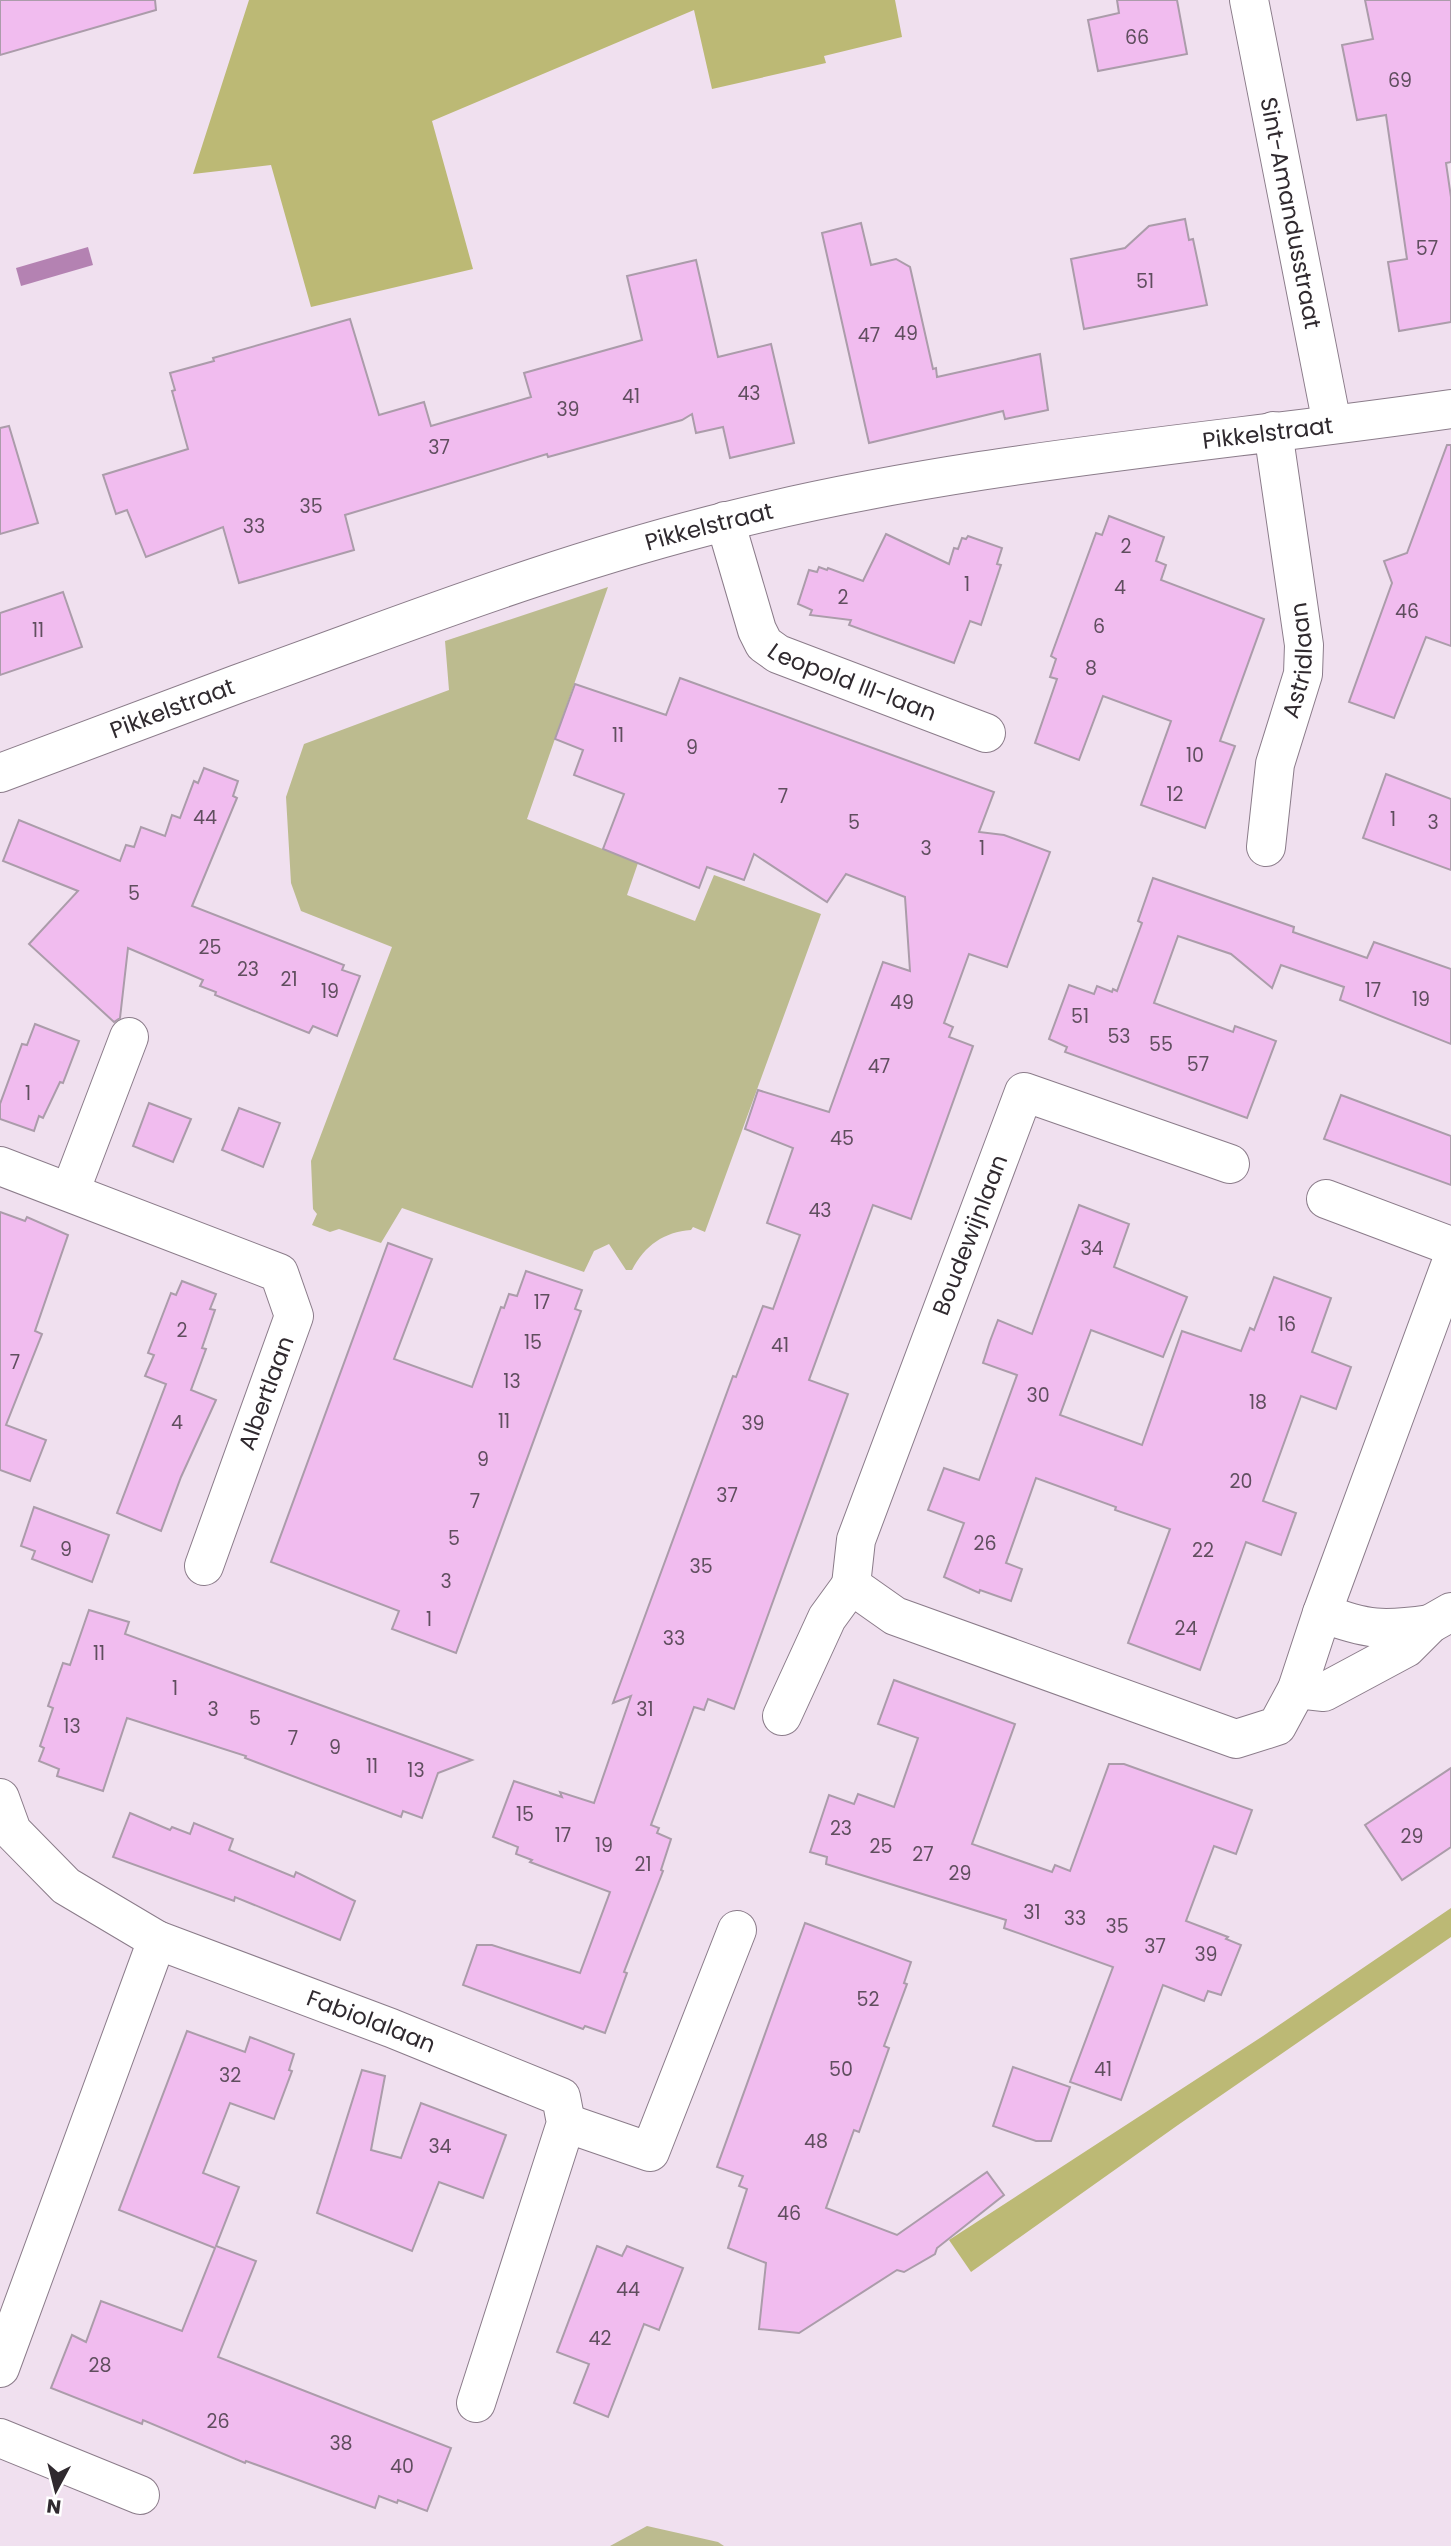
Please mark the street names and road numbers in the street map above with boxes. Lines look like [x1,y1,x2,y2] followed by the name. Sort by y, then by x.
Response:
[1252,94,1329,331] street label: Sint-Amandusstraat
[1201,409,1335,457] street label: Pikkelstraat
[641,495,776,558] street label: Pikkelstraat
[1274,600,1320,722] street label: Astridlaan
[761,636,941,729] street label: Leopold III-laan
[105,670,239,746] street label: Pikkelstraat
[925,1150,1015,1320] street label: Boudewijnlaan
[231,1331,301,1455] street label: Albertlaan
[302,1982,441,2060] street label: Fabiolalaan

